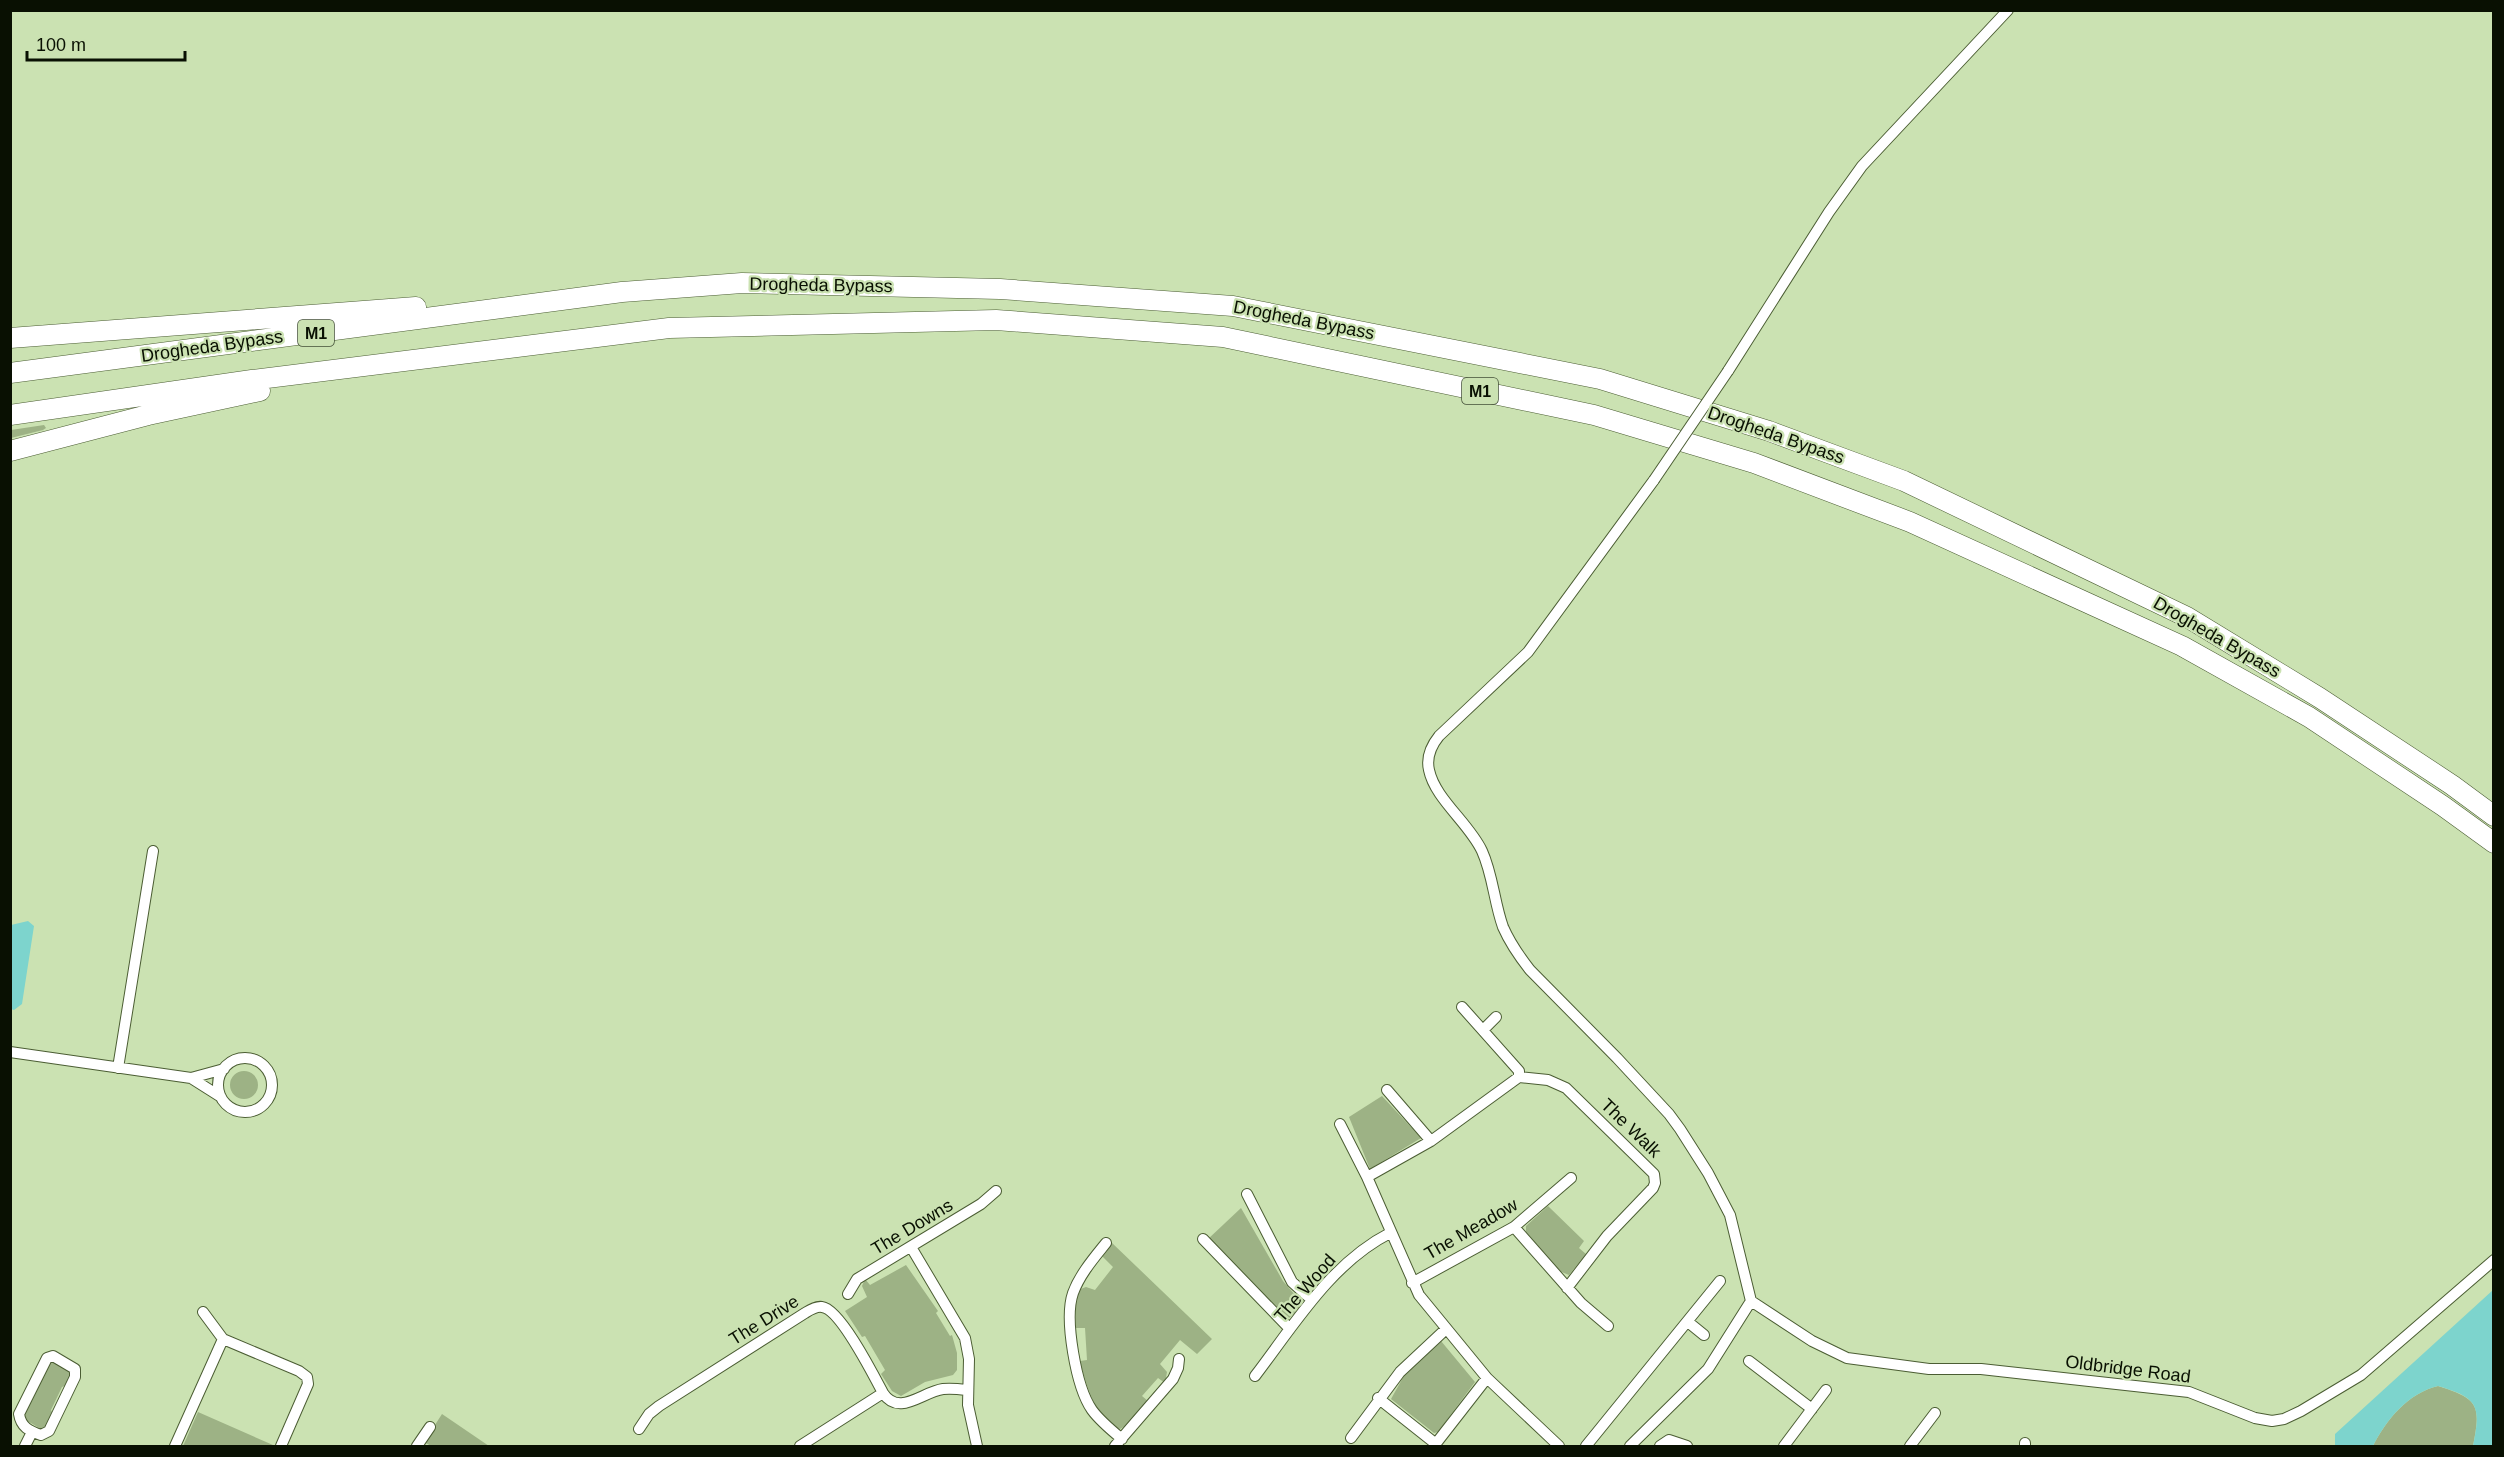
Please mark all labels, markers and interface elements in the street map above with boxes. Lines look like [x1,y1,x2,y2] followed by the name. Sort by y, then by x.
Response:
[27,24,184,62] scale bar
[36,35,86,55] text: 100 m
[749,274,893,296] street label: Drogheda Bypass
[1232,297,1376,343] street label: Drogheda Bypass
[298,320,334,346] road number: M1
[140,326,284,366] street label: Drogheda Bypass
[1462,378,1498,404] road number: M1
[1705,402,1847,468] street label: Drogheda Bypass
[2150,593,2284,681] street label: Drogheda Bypass
[1597,1095,1666,1162] street label: The Walk
[1421,1194,1522,1264] street label: The Meadow
[868,1195,956,1259] street label: The Downs
[1270,1250,1340,1326] street label: The Wood
[726,1291,802,1349] street label: The Drive
[2064,1351,2192,1387] street label: Oldbridge Road

